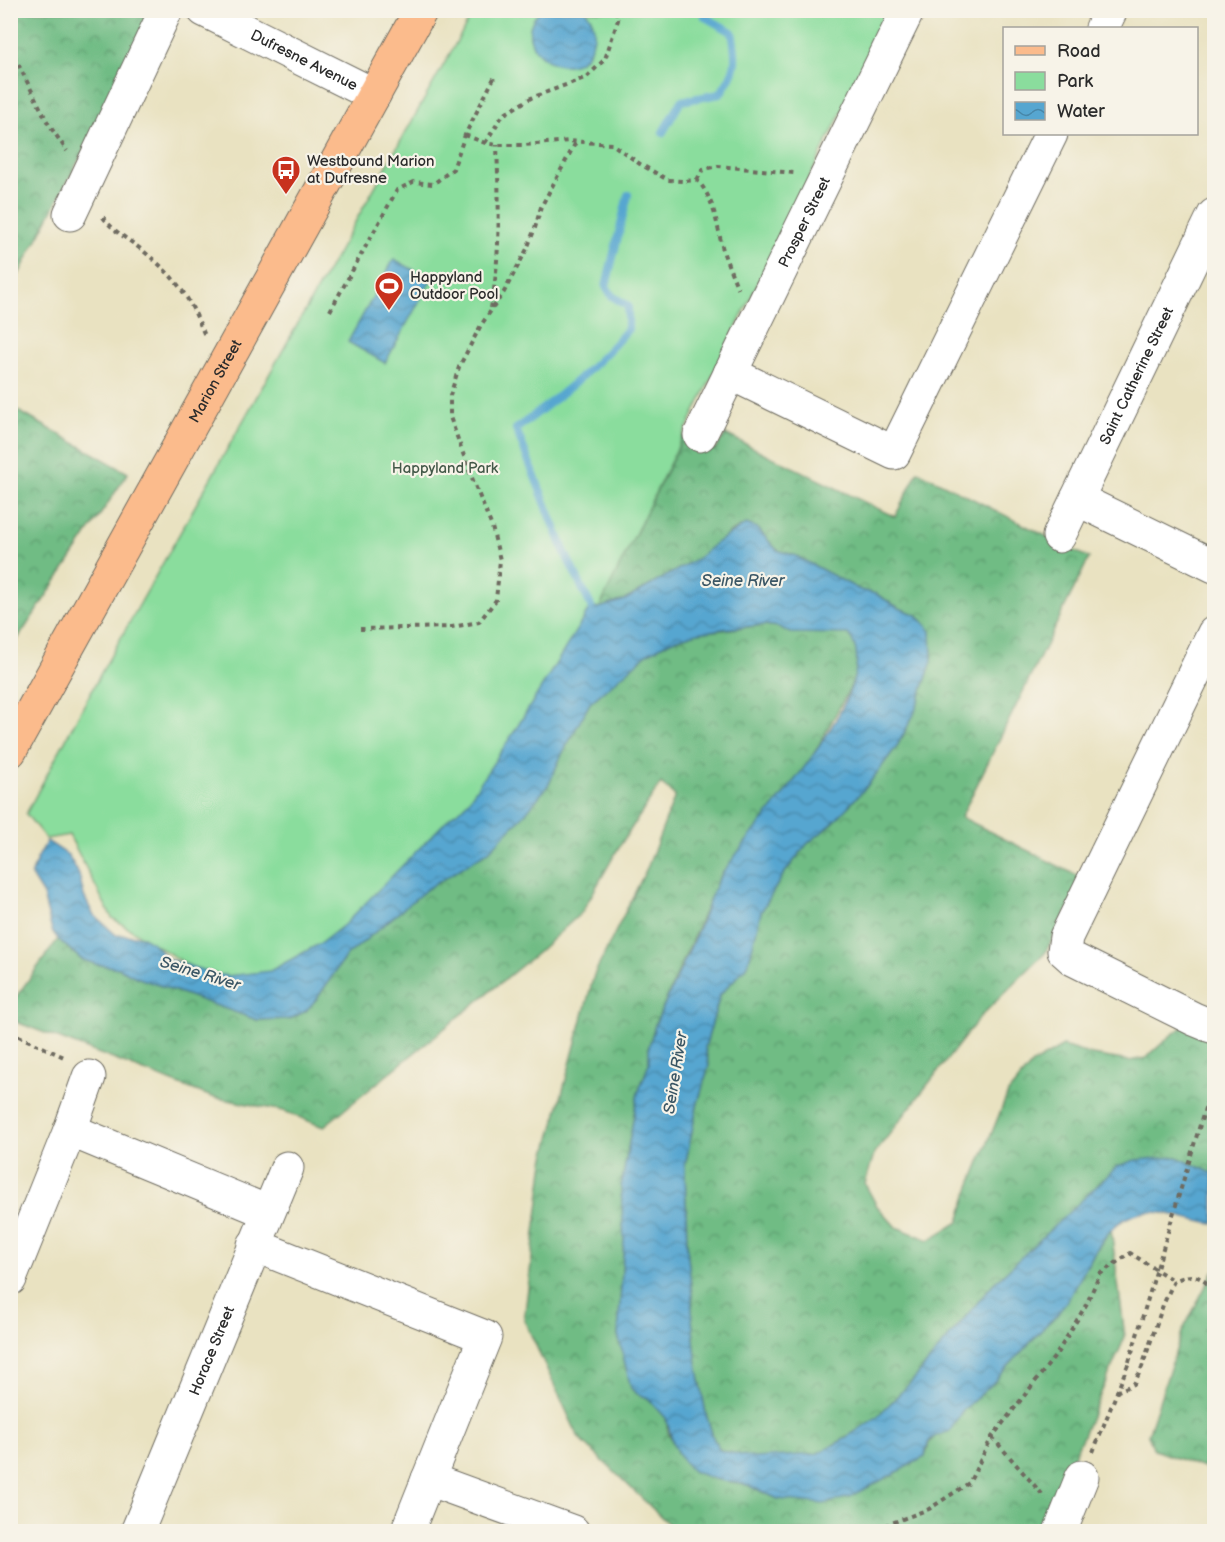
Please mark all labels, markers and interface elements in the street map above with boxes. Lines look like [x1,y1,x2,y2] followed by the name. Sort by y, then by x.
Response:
[247,25,361,95] street label: Dufresne Avenue
[1003,27,1198,135] legend
[1057,41,1101,62] text: Road
[1057,71,1093,92] text: Park
[1057,101,1105,122] text: Water
[307,152,434,188] place label: Westbound Marion at Dufresne
[270,154,302,196] bus stop icon: Westbound Marion at Dufresne
[774,173,835,271] street label: Prosper Street
[410,268,498,304] place label: Happyland Outdoor Pool
[373,270,405,312] sports icon: Happyland Outdoor Pool
[1095,303,1178,448] street label: Saint Catherine Street
[184,336,246,426] street label: Marion Street
[392,459,499,478] park label: Happyland Park
[702,572,786,591] water label: Seine River
[158,953,244,996] water label: Seine River
[660,1029,692,1115] water label: Seine River
[185,1303,239,1398] street label: Horace Street

